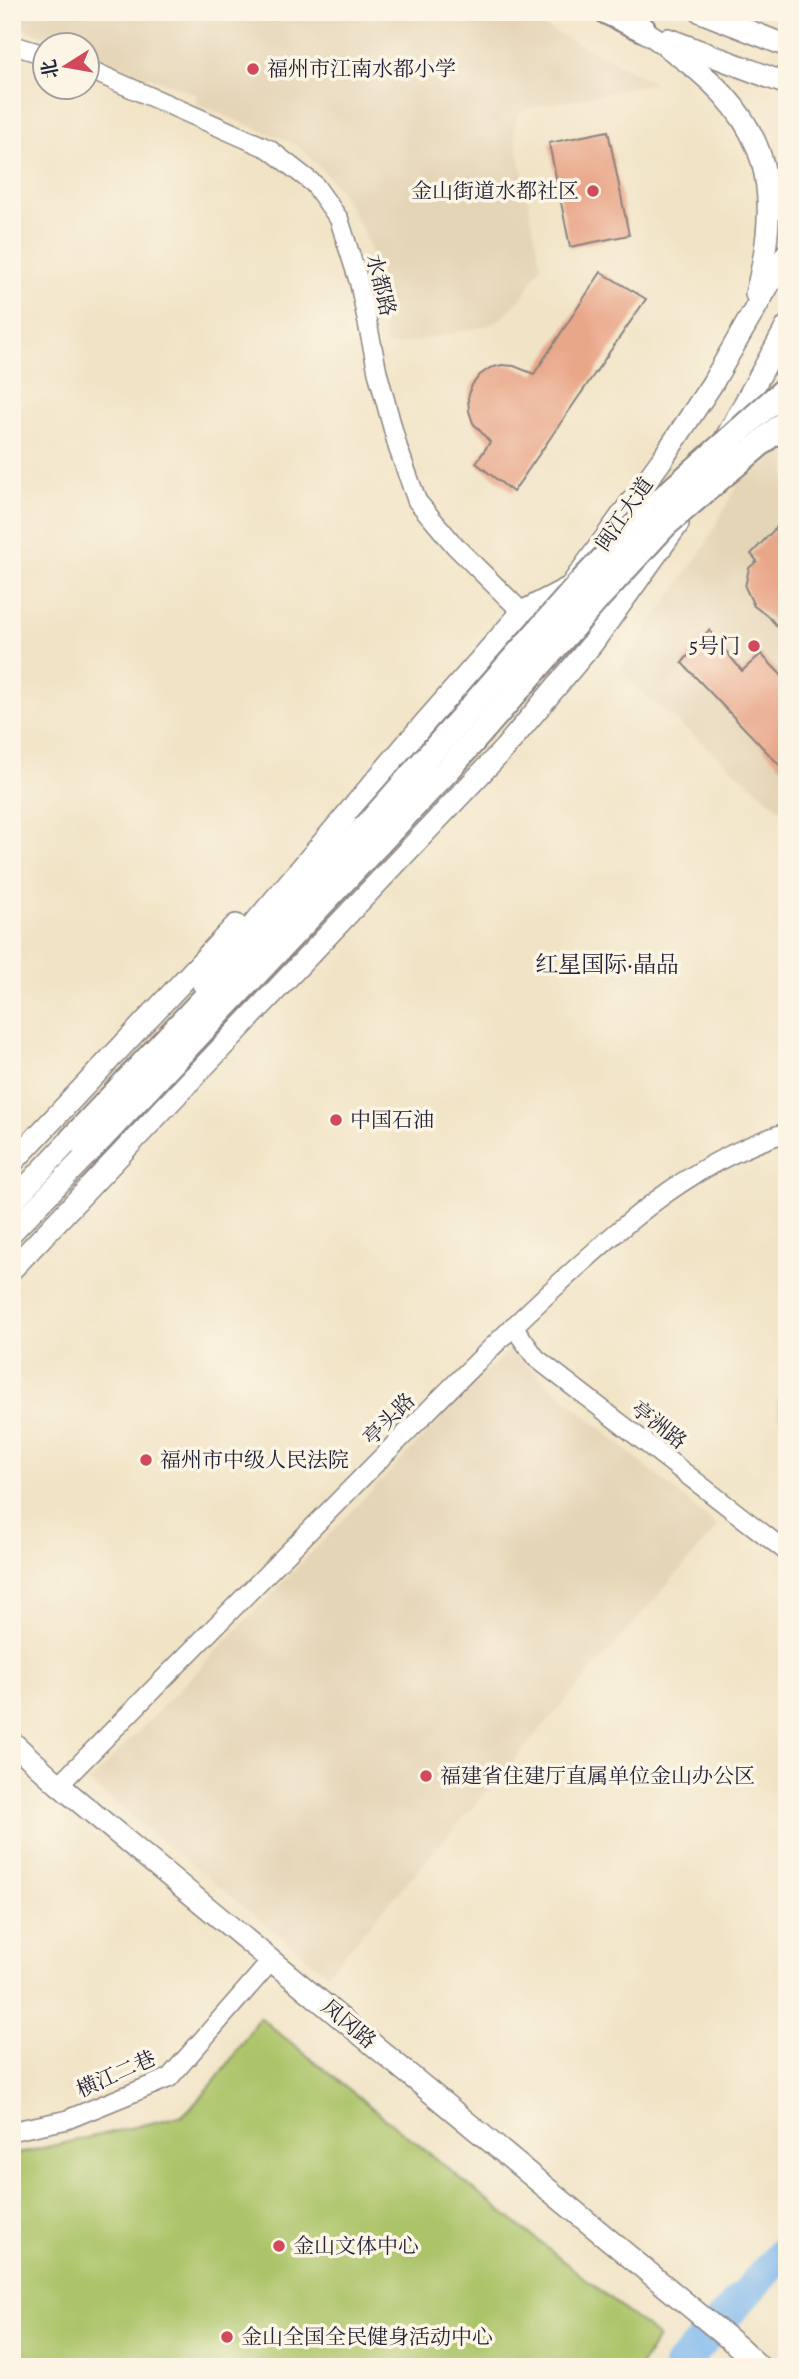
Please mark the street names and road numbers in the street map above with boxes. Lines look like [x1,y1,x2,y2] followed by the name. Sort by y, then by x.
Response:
[360,251,402,319] street label: 水都路
[588,472,660,556] street label: 闽江大道
[357,1387,421,1451] street label: 亭头路
[626,1395,692,1455] street label: 亭洲路
[316,1993,382,2055] street label: 凤冈路
[72,2044,160,2104] street label: 横江二巷

